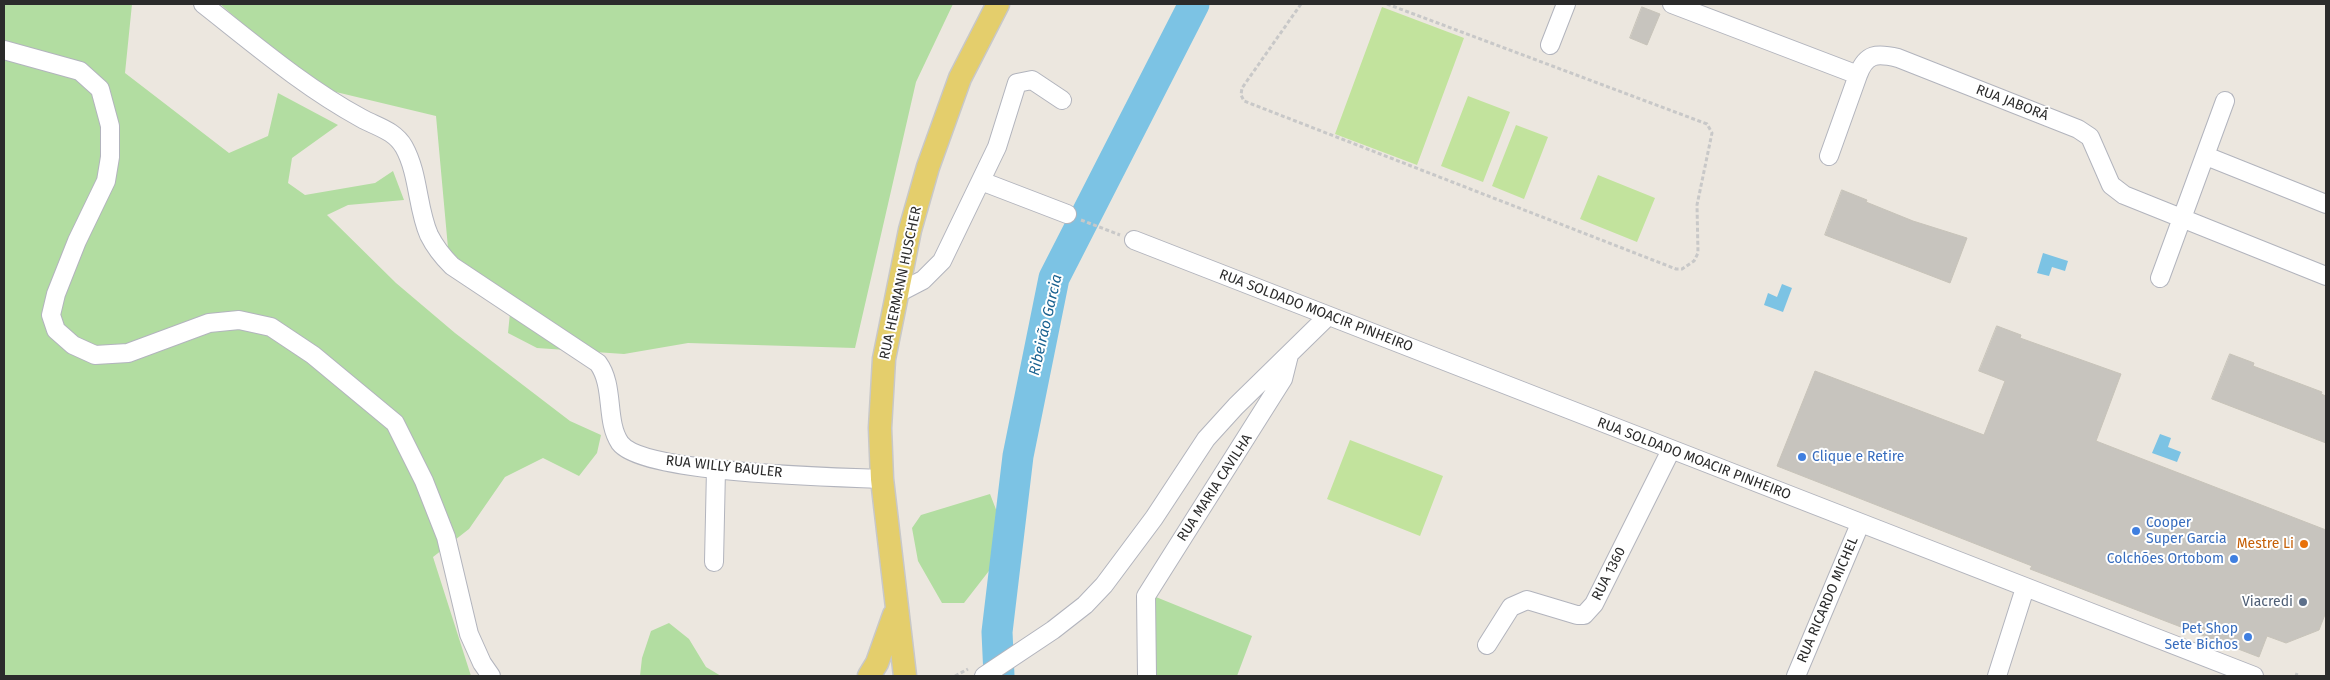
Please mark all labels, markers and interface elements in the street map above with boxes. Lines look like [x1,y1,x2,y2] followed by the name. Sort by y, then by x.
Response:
[1973,82,2051,124] street label: RUA JABORÁ
[877,205,925,361] street label: RUA HERMANN HUSCHER
[1217,266,1415,356] street label: RUA SOLDADO MOACIR PINHEIRO
[1026,273,1066,377] water label: Ribeirão Garcia
[1595,414,1793,504] street label: RUA SOLDADO MOACIR PINHEIRO
[1174,431,1256,545] street label: RUA MARIA CAVILHA
[1812,449,1904,465] place label: Clique e Retire
[1796,451,1808,463] marker: Clique e Retire
[665,453,783,481] street label: RUA WILLY BAULER
[2146,515,2227,548] place label: Cooper Super Garcia
[2130,525,2142,537] marker: Cooper Super Garcia
[1794,534,1862,666] street label: RUA RICARDO MICHEL
[2237,536,2294,552] place label: Mestre Li
[2298,538,2310,550] marker: Mestre Li
[1588,545,1630,603] street label: RUA 1360
[2107,551,2224,567] place label: Colchões Ortobom
[2228,553,2240,565] marker: Colchões Ortobom
[2242,594,2293,610] place label: Viacredi
[2297,596,2309,608] marker: Viacredi
[2164,621,2238,654] place label: Pet Shop Sete Bichos
[2242,631,2254,643] marker: Pet Shop Sete Bichos

